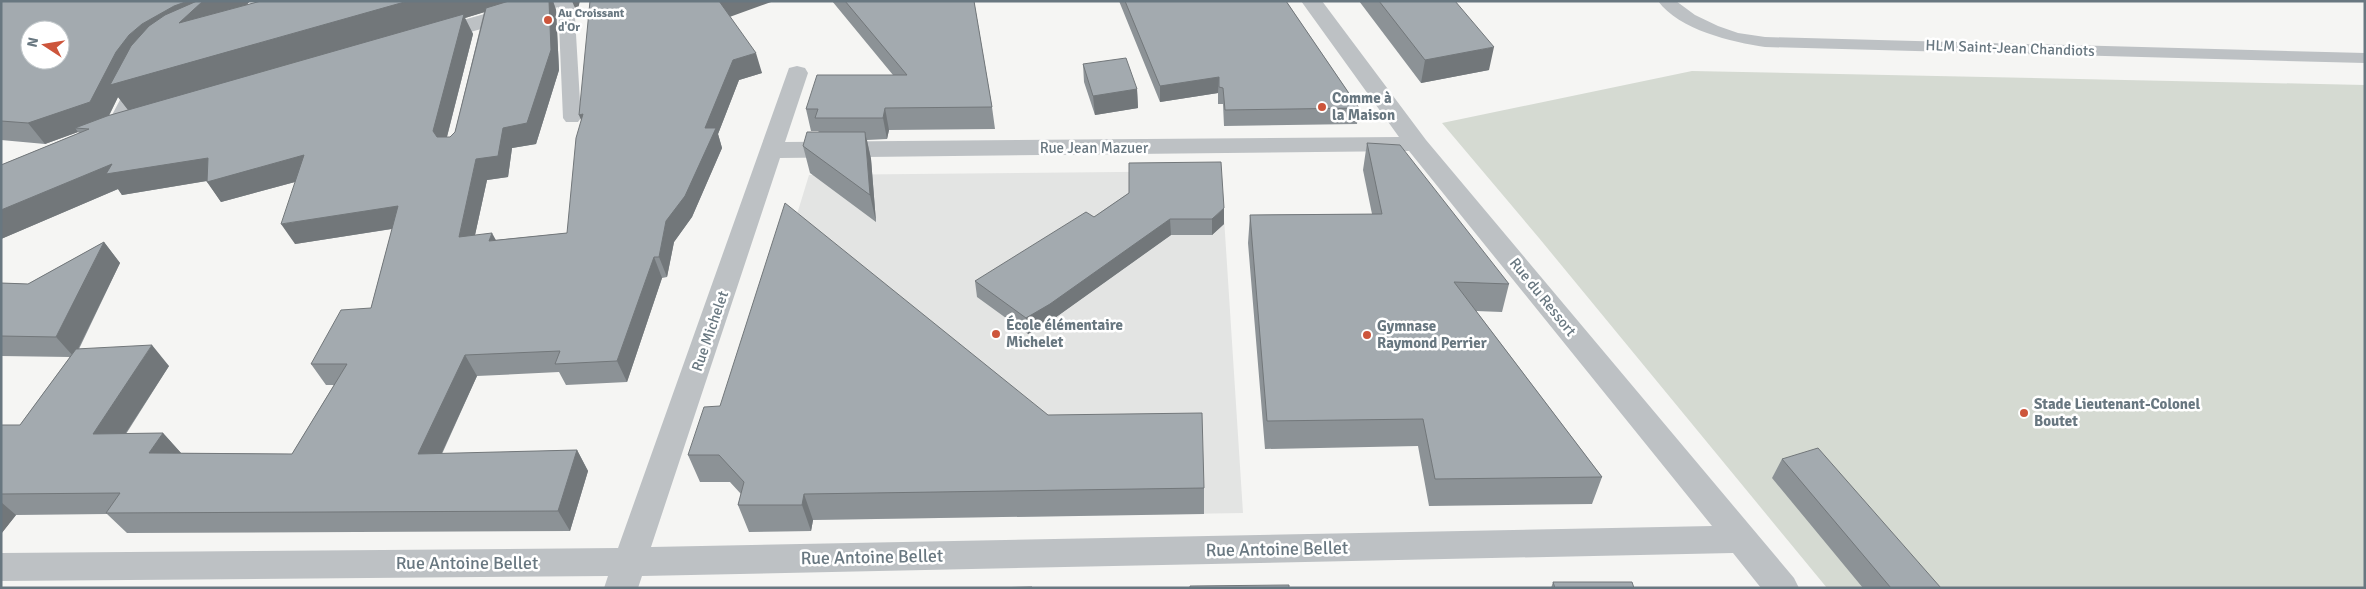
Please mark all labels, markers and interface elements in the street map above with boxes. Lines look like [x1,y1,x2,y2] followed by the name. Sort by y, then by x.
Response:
[558,6,625,35] place label: Au Croissant d'Or
[542,14,554,26] marker: Au Croissant d'Or
[20,20,70,70] north arrow
[23,36,42,49] text: N
[1925,36,2095,60] street label: HLM Saint-Jean Chandiots
[1332,89,1395,124] place label: Comme à la Maison
[1316,101,1328,113] marker: Comme à la Maison
[1040,139,1149,157] street label: Rue Jean Mazuer
[1506,254,1580,340] street label: Rue du Ressort
[688,289,732,373] street label: Rue Michelet
[1006,315,1123,351] place label: École élémentaire Michelet
[1377,317,1487,352] place label: Gymnase Raymond Perrier
[990,328,1002,340] marker: École élémentaire Michelet
[1361,329,1373,341] marker: Gymnase Raymond Perrier
[2034,395,2200,430] place label: Stade Lieutenant-Colonel Boutet
[2018,407,2030,419] marker: Stade Lieutenant-Colonel Boutet
[1206,537,1348,561] street label: Rue Antoine Bellet
[801,545,943,569] street label: Rue Antoine Bellet
[396,552,538,574] street label: Rue Antoine Bellet

